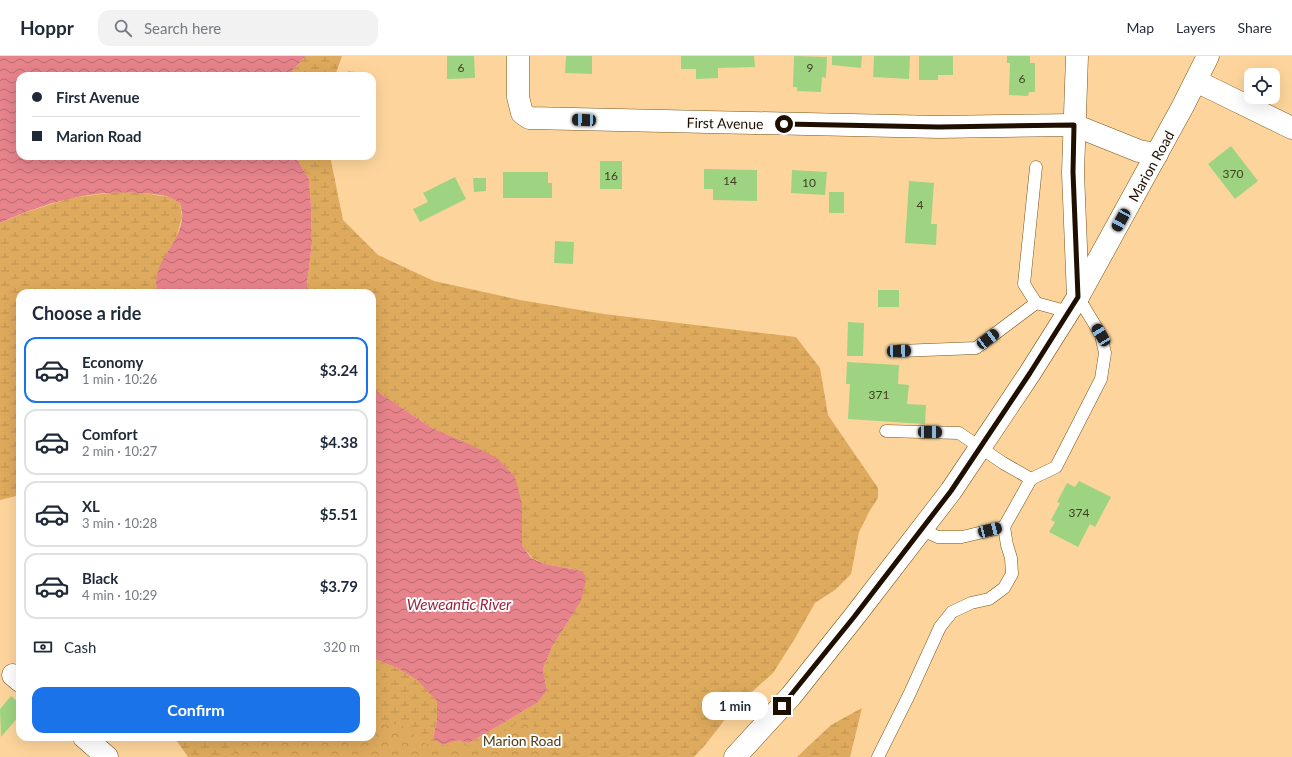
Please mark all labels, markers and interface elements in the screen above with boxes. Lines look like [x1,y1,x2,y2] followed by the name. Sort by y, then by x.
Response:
[98,10,378,46] search box
[20,16,74,39] text: Hoppr
[112,17,134,39] icon: search
[144,19,221,37] text: Search here
[1126,19,1154,36] text: Map
[1176,19,1216,36] text: Layers
[1238,19,1272,36] text: Share
[458,60,465,75] house number: 6
[807,60,814,75] house number: 9
[1244,68,1280,104] map controls
[1244,68,1280,104] button: locate
[1019,71,1026,86] house number: 6
[56,88,140,106] text: First Avenue
[572,114,596,126] car
[686,114,764,132] street label: First Avenue
[775,115,793,133] route start
[56,127,142,145] text: Marion Road
[1125,128,1177,204] street label: Marion Road
[1223,166,1243,181] house number: 370
[604,168,618,183] house number: 16
[723,173,737,188] house number: 14
[802,175,816,190] house number: 10
[917,197,924,212] house number: 4
[1110,207,1132,233] car
[32,302,141,324] text: Choose a ride
[1090,322,1112,348] car
[975,327,1001,351] car
[887,345,911,357] car
[34,352,70,388] icon: car
[82,353,143,371] text: Economy
[320,361,358,379] text: $3.24
[82,371,157,387] text: 1 min · 10:26
[869,387,889,402] house number: 371
[34,424,70,460] icon: car
[82,425,138,443] text: Comfort
[918,426,942,438] car
[320,433,358,451] text: $4.38
[82,443,157,459] text: 2 min · 10:27
[34,496,70,532] icon: car
[82,497,100,515] text: XL
[320,505,358,523] text: $5.51
[1069,505,1089,520] house number: 374
[82,515,157,531] text: 3 min · 10:28
[977,521,1003,539] car
[34,568,70,604] icon: car
[82,569,118,587] text: Black
[320,577,358,595] text: $3.79
[82,587,157,603] text: 4 min · 10:29
[407,595,512,613] water label: Weweantic River
[32,636,54,658] icon: cash
[64,638,96,656] text: Cash
[323,639,360,655] text: 320 m
[32,687,360,733] button: Confirm
[702,692,768,720] callout: 1 min
[773,697,791,715] route end
[719,698,751,714] text: 1 min
[483,732,561,749] park label: Marion Road

